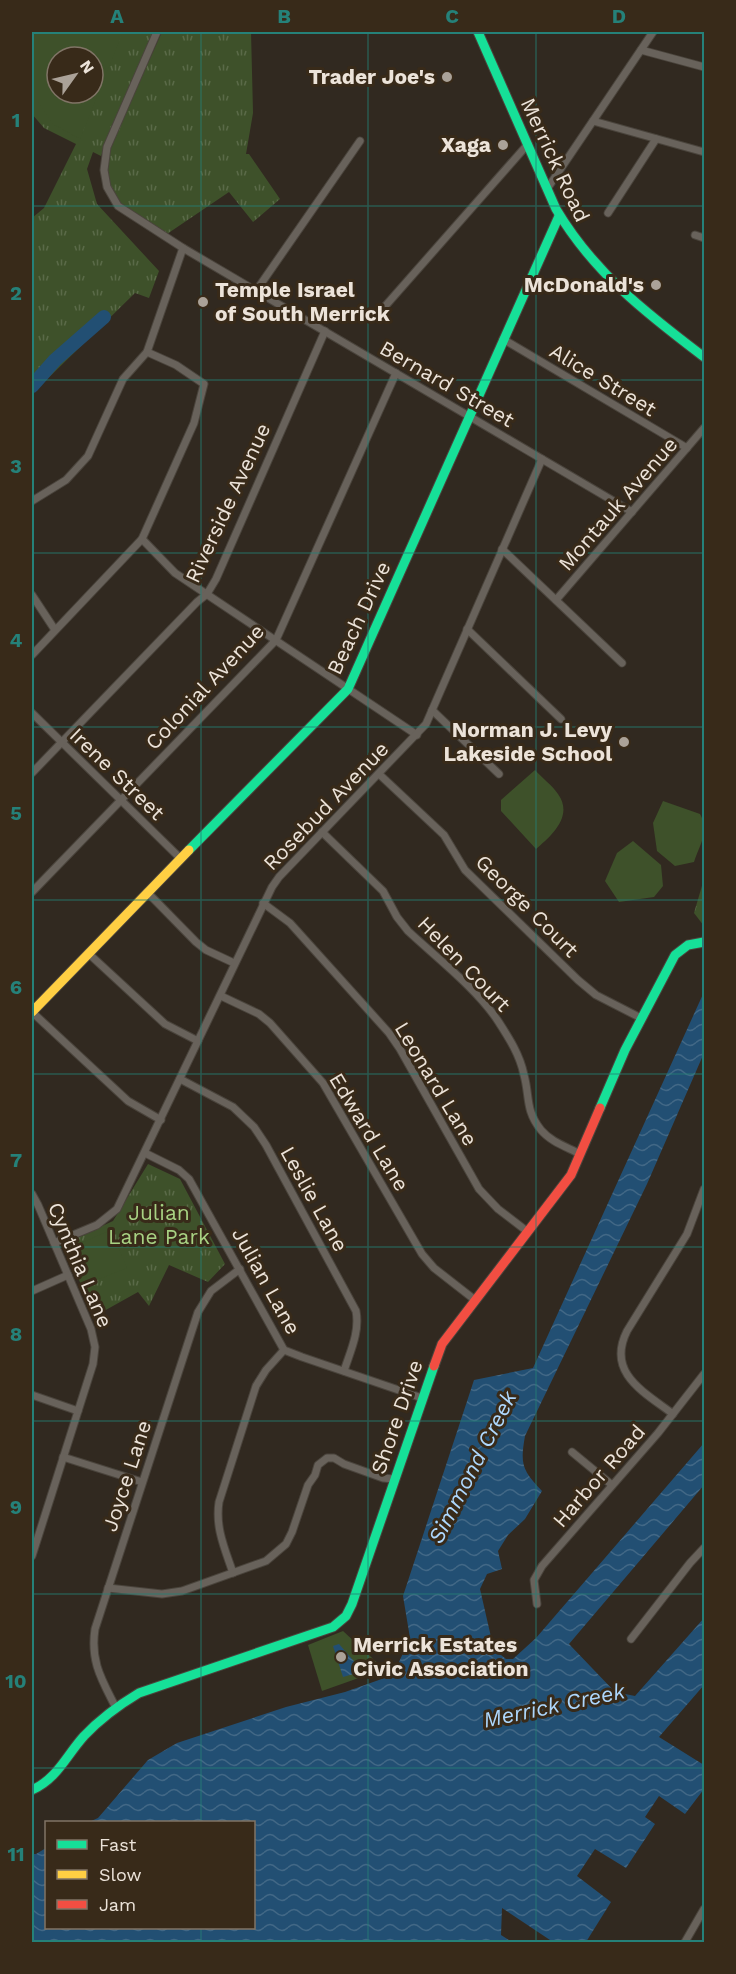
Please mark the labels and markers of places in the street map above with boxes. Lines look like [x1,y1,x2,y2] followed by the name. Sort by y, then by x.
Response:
[308,64,435,89] place label: Trader Joe's
[440,70,454,84] marker: Trader Joe's
[441,132,492,157] place label: Xaga
[496,138,510,152] marker: Xaga
[524,272,644,297] place label: McDonald's
[215,277,391,326] place label: Temple Israel of South Merrick
[649,278,663,292] marker: McDonald's
[196,295,210,309] marker: Temple Israel of South Merrick
[443,717,612,766] place label: Norman J. Levy Lakeside School
[617,735,631,749] marker: Norman J. Levy Lakeside School
[353,1632,528,1681] place label: Merrick Estates Civic Association
[334,1650,348,1664] marker: Merrick Estates Civic Association

